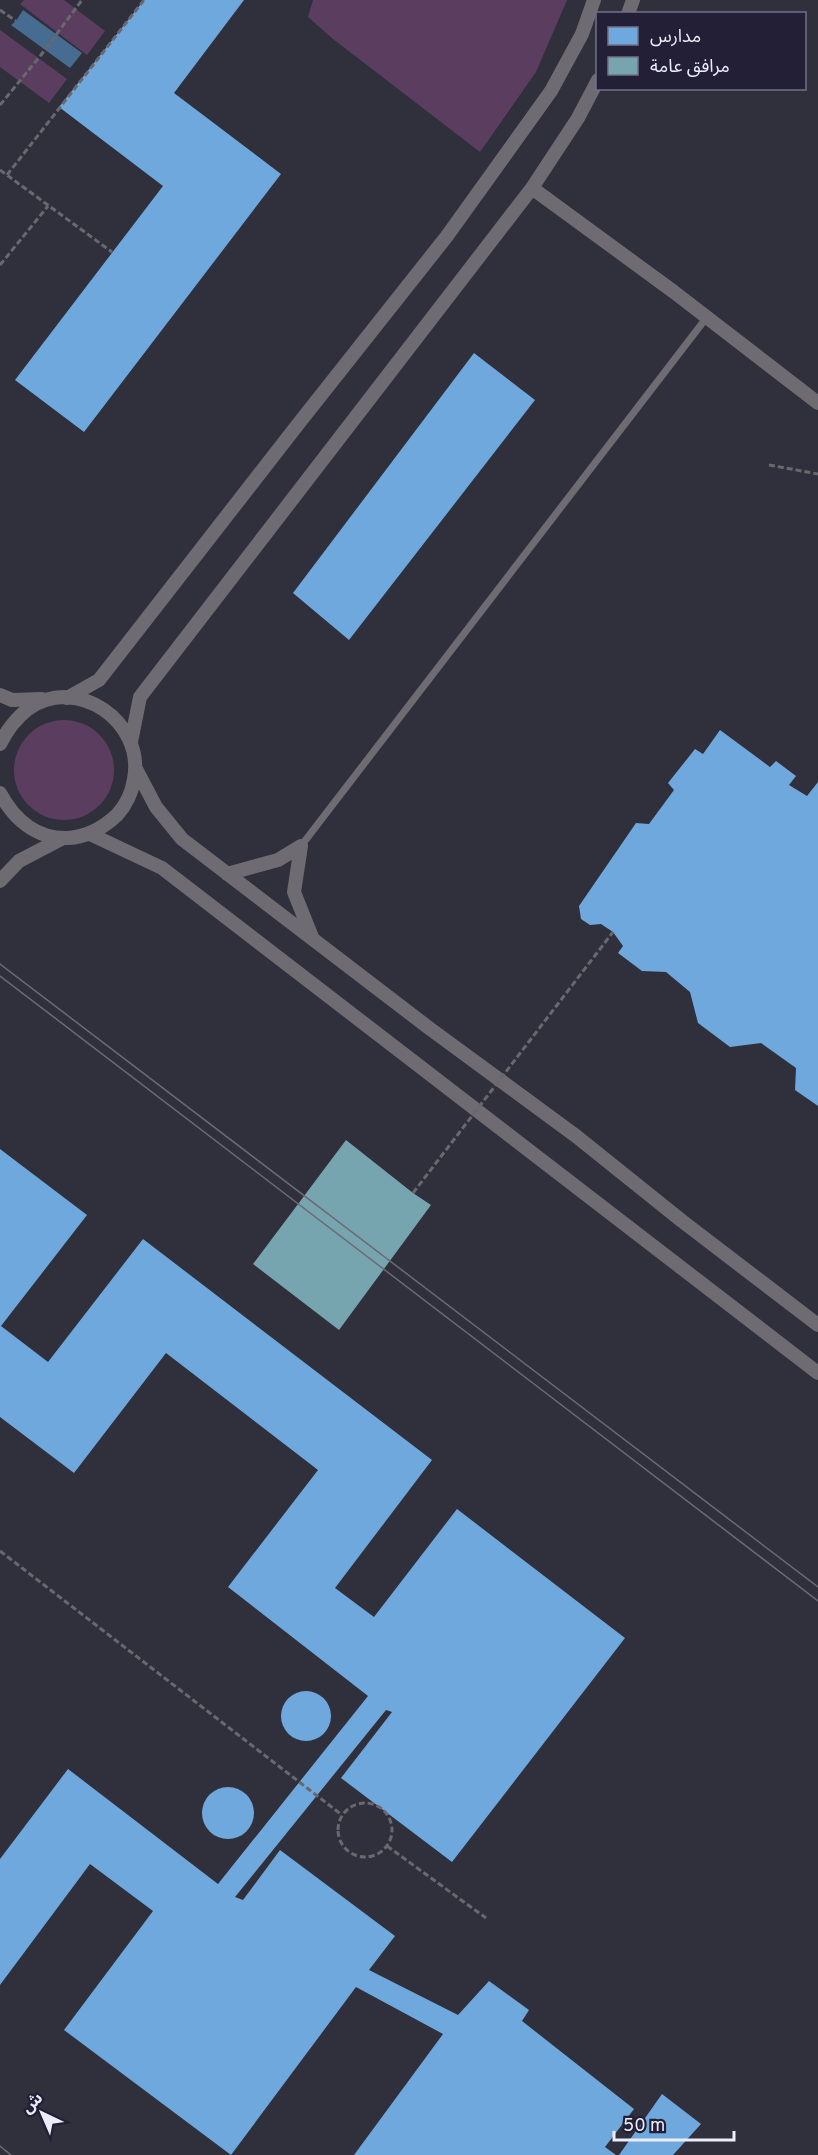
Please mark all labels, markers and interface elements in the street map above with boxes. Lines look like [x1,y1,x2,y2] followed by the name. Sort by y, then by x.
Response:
[596,12,806,90] legend
[650,26,701,49] text: مدارس
[650,56,730,79] text: مرافق عامة
[12,2083,72,2143] north arrow
[18,2089,48,2118] text: ش
[614,2104,734,2142] scale bar
[623,2115,665,2138] text: 50 m

